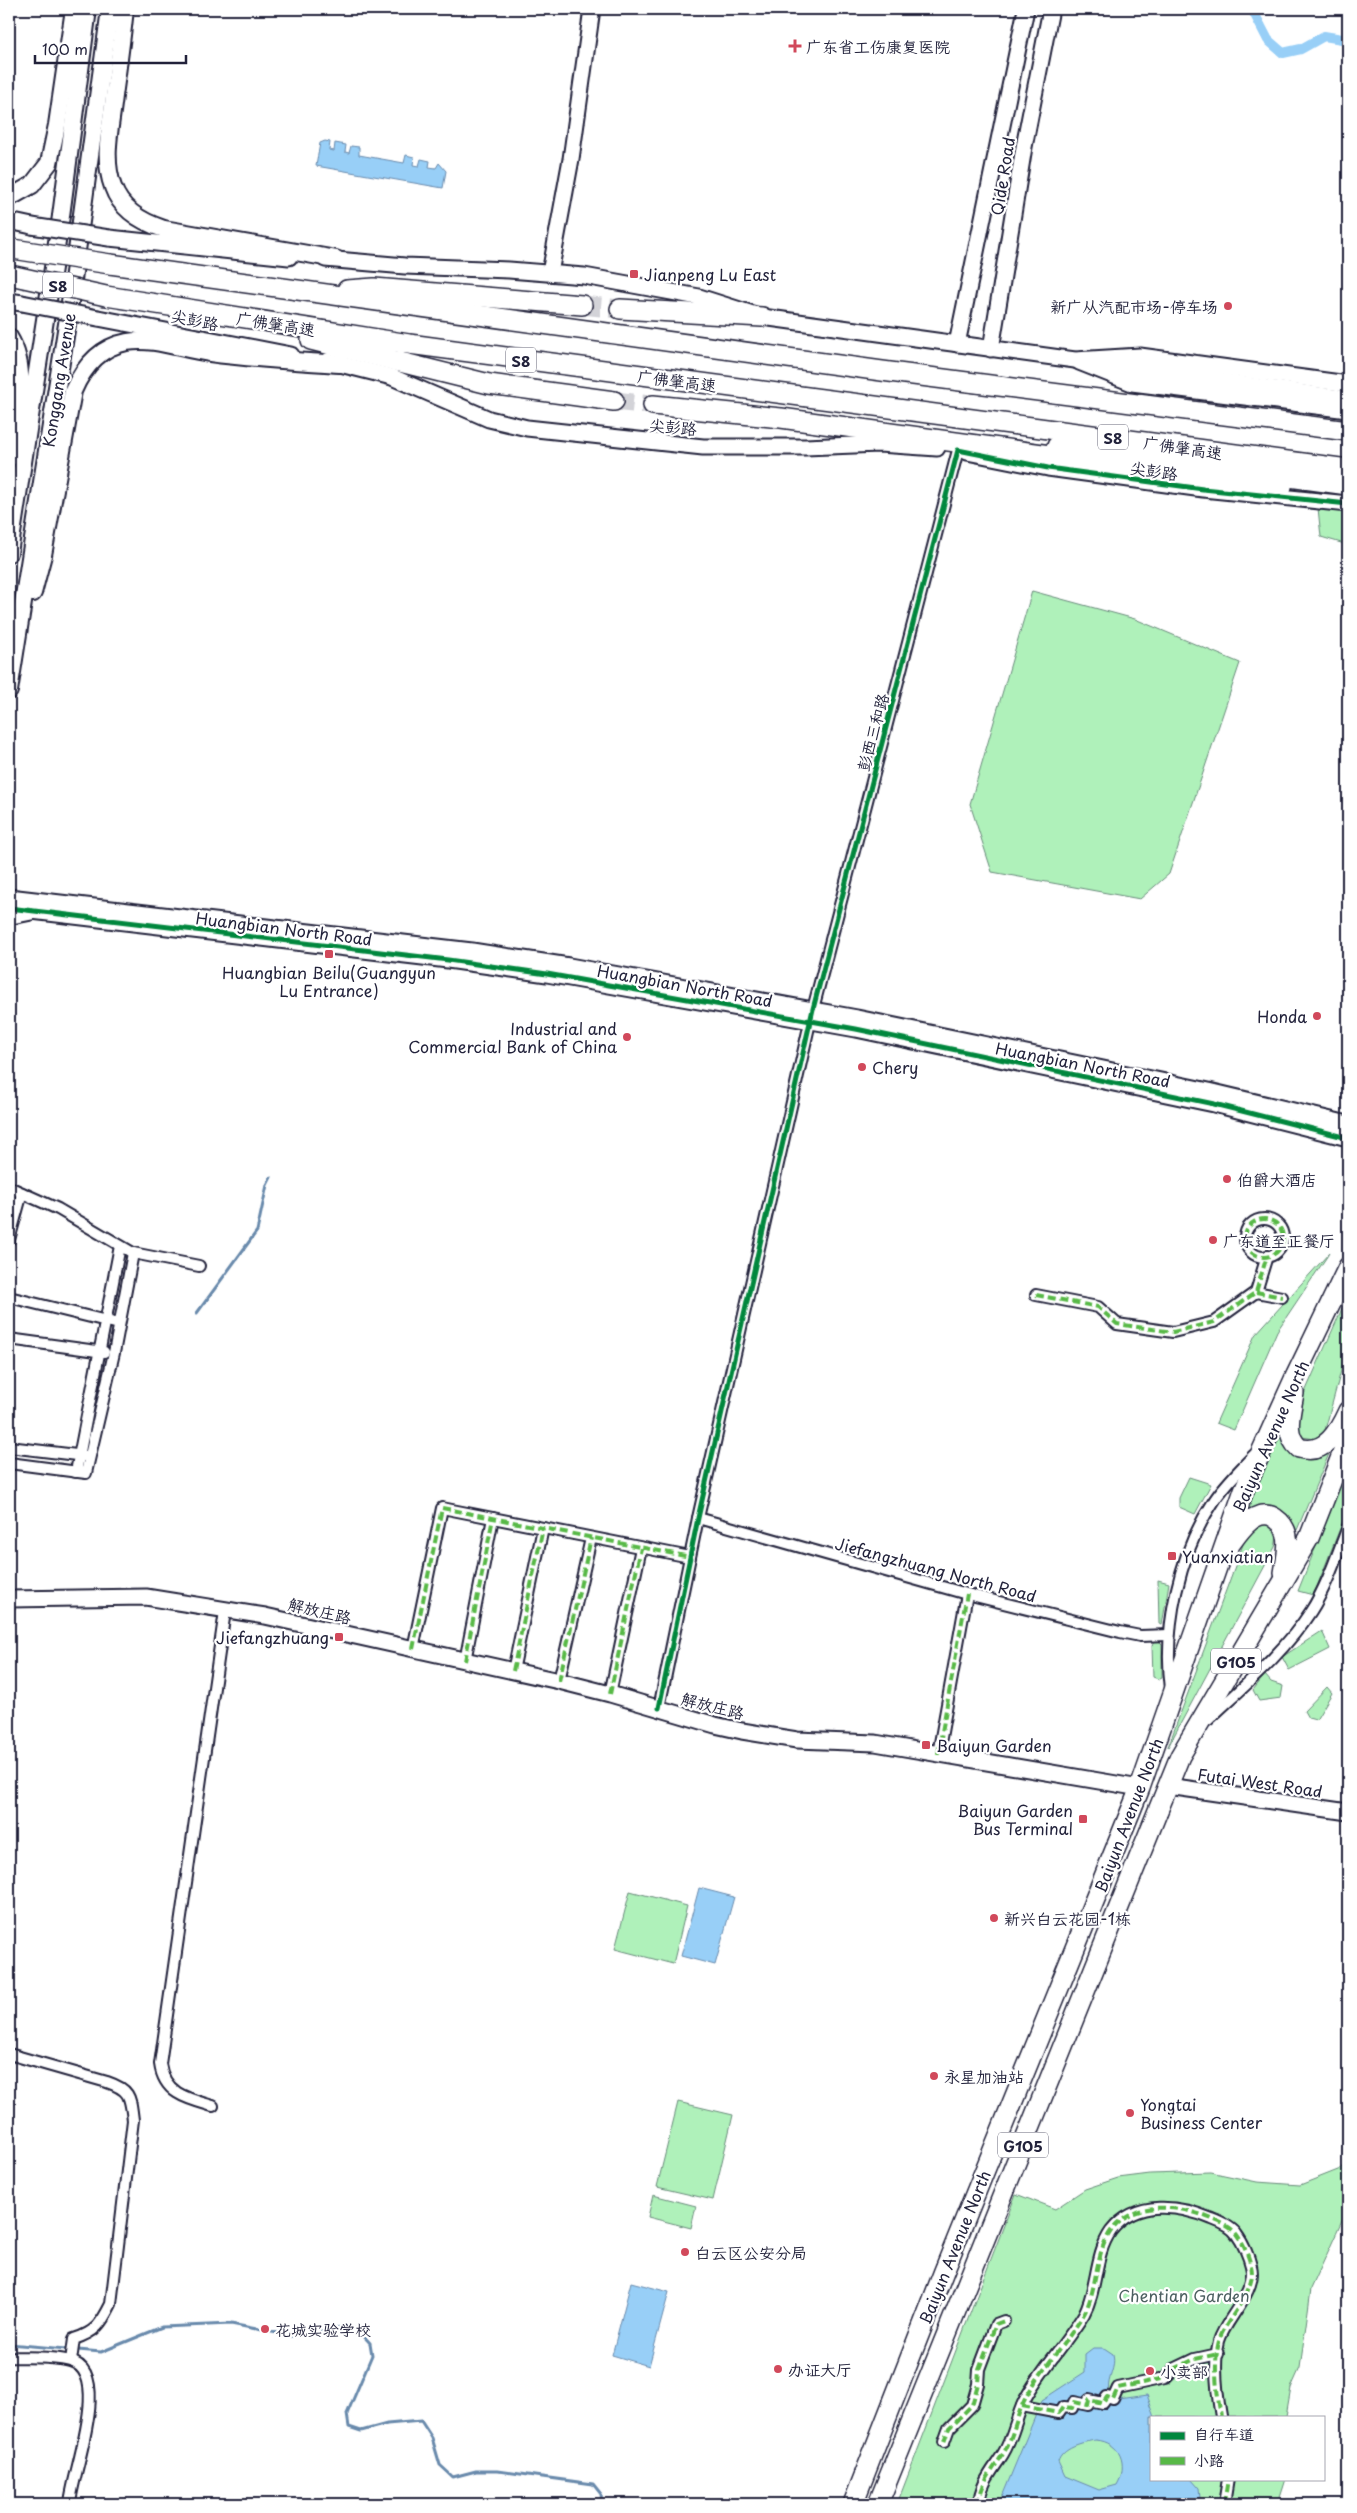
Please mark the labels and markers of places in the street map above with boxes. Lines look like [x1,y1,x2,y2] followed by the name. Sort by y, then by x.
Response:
[806,34,950,58] place label: 广东省工伤康复医院
[788,39,802,53] marker: 广东省工伤康复医院
[644,262,776,286] place label: Jianpeng Lu East
[628,268,640,280] marker: Jianpeng Lu East
[1050,294,1218,318] place label: 新广从汽配市场-停车场
[1222,300,1234,312] marker: 新广从汽配市场-停车场
[323,948,335,960] marker: Huangbian Beilu(Guangyun Lu Entrance)
[222,960,436,1002] place label: Huangbian Beilu(Guangyun Lu Entrance)
[1257,1004,1307,1028] place label: Honda
[1311,1010,1323,1022] marker: Honda
[408,1016,617,1058] place label: Industrial and Commercial Bank of China
[621,1031,633,1043] marker: Industrial and Commercial Bank of China
[872,1055,918,1079] place label: Chery
[856,1061,868,1073] marker: Chery
[1237,1167,1317,1191] place label: 伯爵大酒店
[1221,1173,1233,1185] marker: 伯爵大酒店
[1223,1228,1335,1252] place label: 广东道至正餐厅
[1207,1234,1219,1246] marker: 广东道至正餐厅
[1182,1544,1274,1568] place label: Yuanxiatian
[1166,1550,1178,1562] marker: Yuanxiatian
[216,1625,329,1649] place label: Jiefangzhuang
[333,1631,345,1643] marker: Jiefangzhuang
[936,1733,1052,1757] place label: Baiyun Garden
[920,1739,932,1751] marker: Baiyun Garden
[957,1798,1073,1840] place label: Baiyun Garden Bus Terminal
[1077,1813,1089,1825] marker: Baiyun Garden Bus Terminal
[1004,1906,1131,1930] place label: 新兴白云花园-1栋
[988,1912,1000,1924] marker: 新兴白云花园-1栋
[944,2064,1024,2088] place label: 永星加油站
[928,2070,940,2082] marker: 永星加油站
[1140,2092,1263,2134] place label: Yongtai Business Center
[1124,2107,1136,2119] marker: Yongtai Business Center
[695,2240,807,2264] place label: 白云区公安分局
[679,2246,691,2258] marker: 白云区公安分局
[275,2317,371,2341] place label: 花城实验学校
[259,2323,271,2335] marker: 花城实验学校
[788,2357,852,2381] place label: 办证大厅
[1160,2359,1208,2383] place label: 小卖部
[772,2363,784,2375] marker: 办证大厅
[1144,2365,1156,2377] marker: 小卖部

